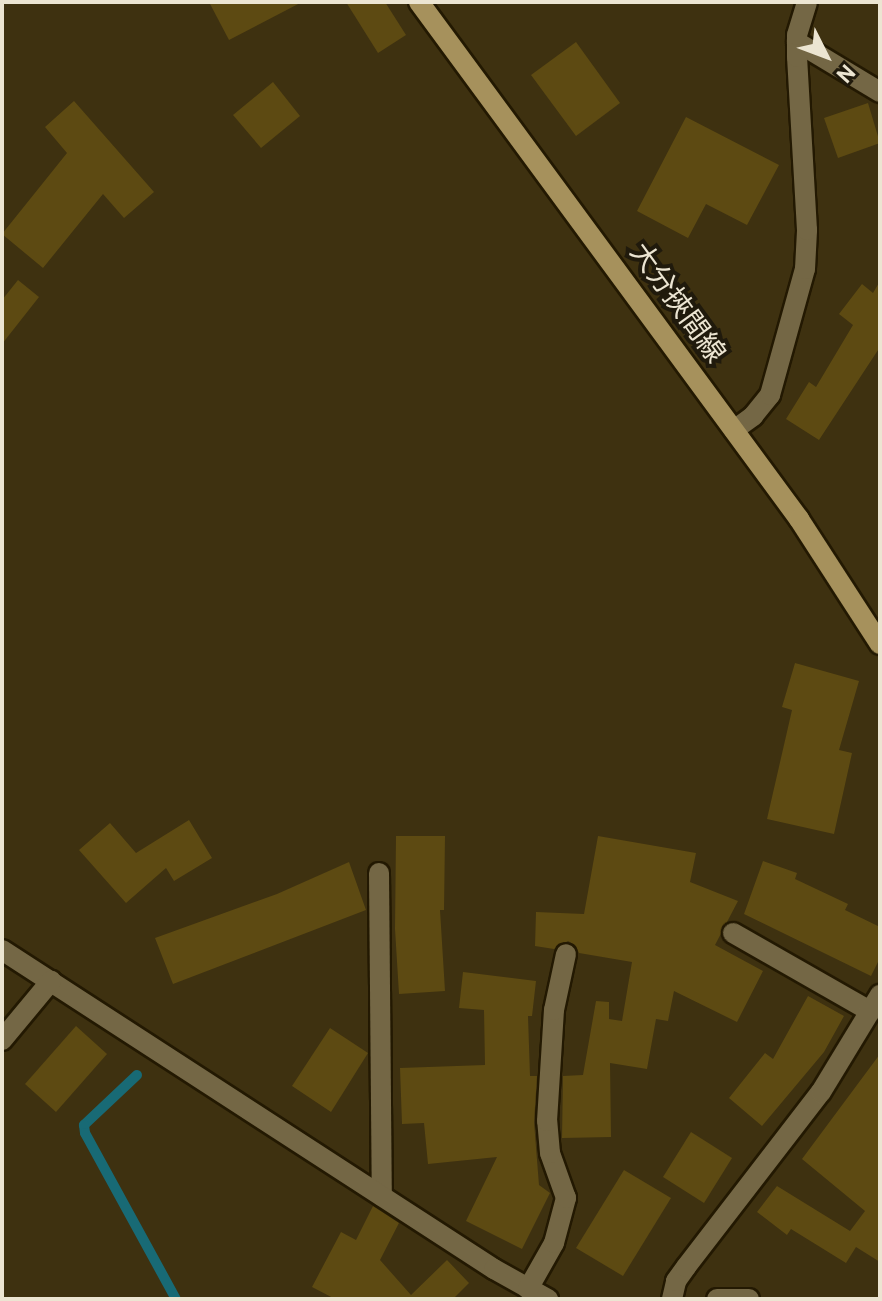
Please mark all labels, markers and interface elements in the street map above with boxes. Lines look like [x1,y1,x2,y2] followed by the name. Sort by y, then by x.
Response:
[786,16,866,96] north arrow
[829,57,860,87] text: N
[621,237,731,371] street label: 大分挾間線

